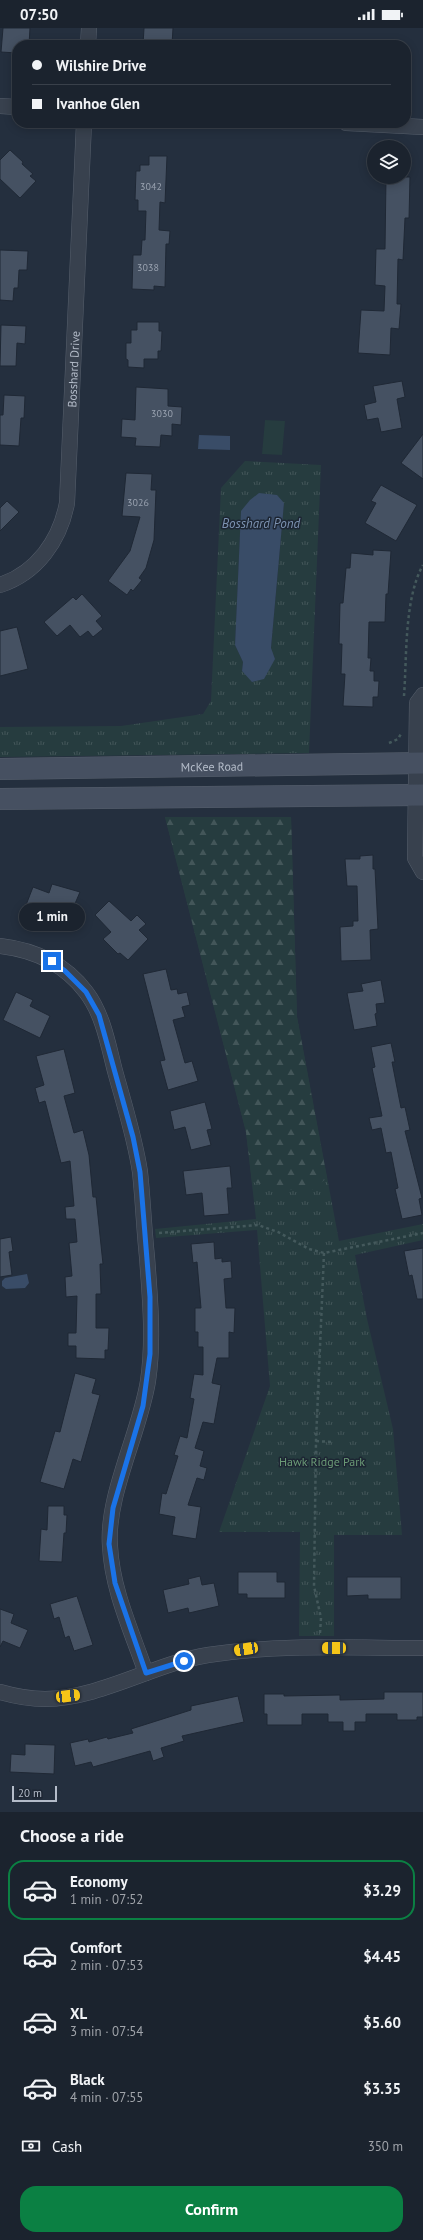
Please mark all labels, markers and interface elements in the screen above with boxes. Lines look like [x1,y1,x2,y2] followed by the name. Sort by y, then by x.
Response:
[20,5,58,24] text: 07:50
[56,56,146,75] text: Wilshire Drive
[56,94,140,113] text: Ivanhoe Glen
[367,140,411,184] map controls
[367,140,411,184] button: layers
[140,180,162,193] house number: 3042
[137,261,159,274] house number: 3038
[64,331,82,408] street label: Bosshard Drive
[151,407,173,420] house number: 3030
[127,496,149,509] house number: 3026
[222,515,301,532] water label: Bosshard Pond
[181,758,243,774] street label: McKee Road
[19,903,85,931] callout: 1 min
[36,908,68,925] text: 1 min
[43,952,61,970] route end
[279,1454,365,1469] park label: Hawk Ridge Park
[233,1641,259,1657] car
[322,1642,346,1654] car
[175,1652,193,1670] route start
[55,1689,81,1703] car
[12,1784,57,1803] scale bar
[18,1786,42,1800] text: 20 m
[20,1824,124,1847] text: Choose a ride
[22,1872,58,1908] icon: car
[70,1872,128,1891] text: Economy
[363,1881,401,1900] text: $3.29
[70,1891,143,1908] text: 1 min · 07:52
[22,1938,58,1974] icon: car
[70,1938,122,1957] text: Comfort
[363,1947,401,1966] text: $4.45
[70,1957,143,1974] text: 2 min · 07:53
[22,2004,58,2040] icon: car
[70,2004,87,2023] text: XL
[363,2013,401,2032] text: $5.60
[70,2023,143,2040] text: 3 min · 07:54
[22,2070,58,2106] icon: car
[70,2070,105,2089] text: Black
[363,2079,401,2098] text: $3.35
[70,2089,143,2106] text: 4 min · 07:55
[20,2135,42,2157] icon: cash
[52,2137,82,2156] text: Cash
[368,2138,403,2155] text: 350 m
[20,2186,403,2232] button: Confirm

